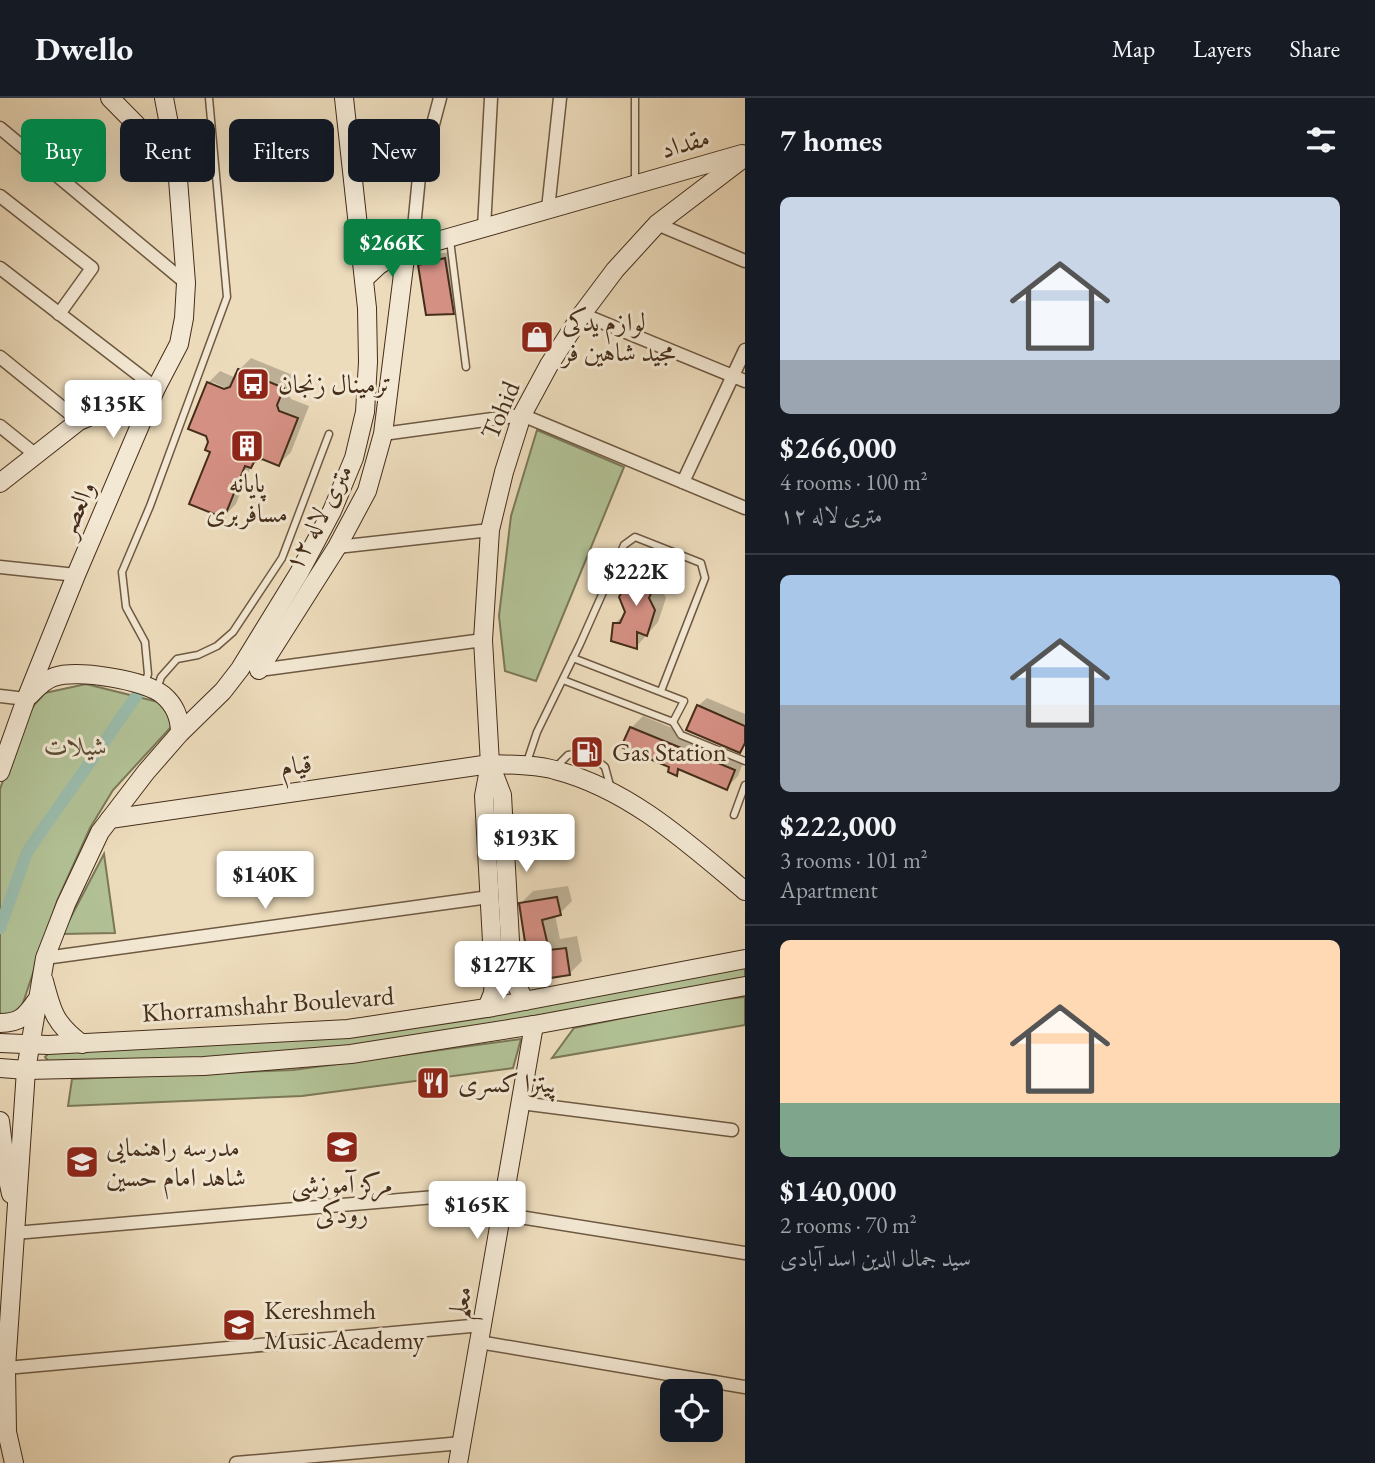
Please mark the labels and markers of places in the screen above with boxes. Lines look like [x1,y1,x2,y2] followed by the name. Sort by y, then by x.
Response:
[343,220,441,279] pin: $266K
[559,305,676,369] place label: لوازم یدکی مجید شاهین فر
[518,318,556,356] shop icon: لوازم یدکی مجید شاهین فر
[234,365,272,403] bus stop icon: ترمینال زنجان
[278,367,391,401] place label: ترمینال زنجان
[64,380,162,440] pin: $135K
[228,427,266,465] building icon: پایانه مسافربری
[206,466,288,530] place label: پایانه مسافربری
[587,548,685,608] pin: $222K
[568,733,606,771] fuel station icon: Gas Station
[612,735,727,769] place label: Gas Station
[477,814,575,874] pin: $193K
[216,852,314,911] pin: $140K
[454,942,552,1001] pin: $127K
[414,1064,452,1102] restaurant icon: پیتزا کسری
[458,1066,556,1102] place label: پیتزا کسری
[323,1128,361,1166] school or university icon: مرکز آموزشی رودکی
[106,1130,246,1200] place label: مدرسه راهنمایی شاهد امام حسین
[63,1143,101,1181] school or university icon: مدرسه راهنمایی شاهد امام حسین
[291,1167,393,1231] place label: مرکز آموزشی رودکی
[428,1182,526,1241] pin: $165K
[264,1293,425,1357] place label: Kereshmeh Music Academy
[220,1306,258,1344] school or university icon: Kereshmeh Music Academy

